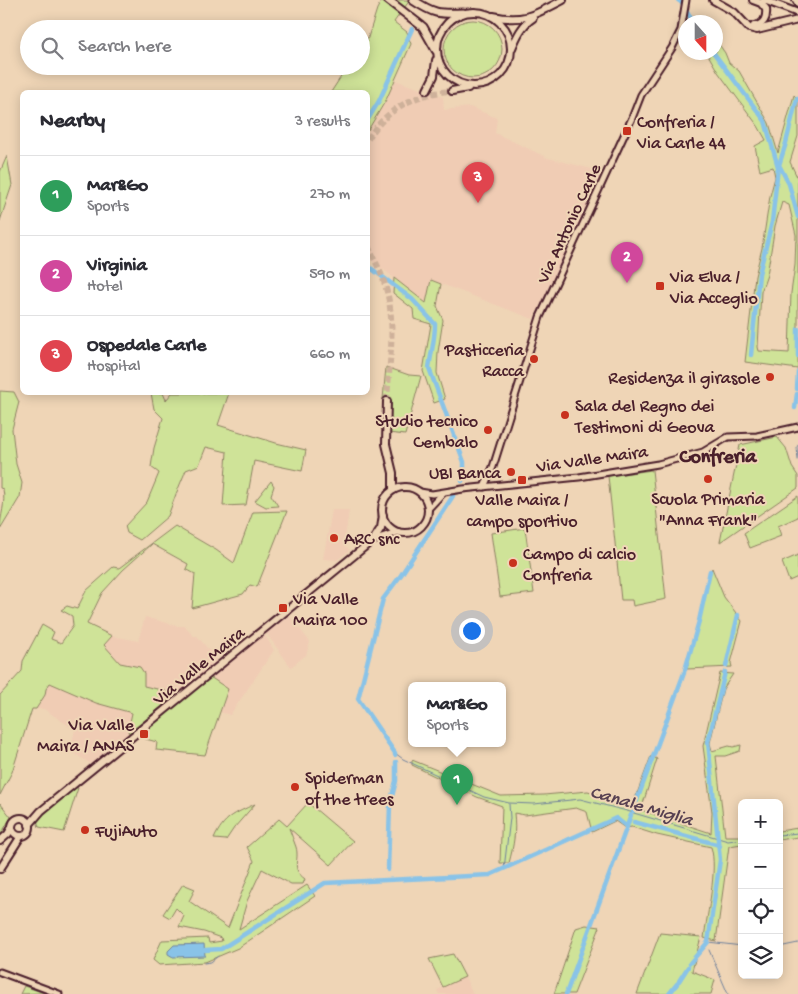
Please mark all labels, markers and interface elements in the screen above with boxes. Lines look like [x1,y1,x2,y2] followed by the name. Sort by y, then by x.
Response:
[678,15,723,60] north arrow
[20,20,370,75] search box
[38,34,66,62] icon: search
[78,36,172,59] text: Search here
[40,110,105,135] text: Nearby
[295,113,350,132] text: 3 results
[636,113,726,155] place label: Confreria / Via Carle 44
[621,125,633,137] marker: Confreria / Via Carle 44
[533,160,607,288] street label: Via Antonio Carle
[462,162,494,203] pin: 3
[87,175,148,198] text: Mar&Go
[53,186,59,205] text: 1
[310,186,350,205] text: 270 m
[87,198,129,217] text: Sports
[611,242,643,283] pin: 2
[87,255,147,278] text: Virginia
[52,266,60,285] text: 2
[309,266,350,285] text: 590 m
[669,268,758,310] place label: Via Elva / Via Acceglio
[87,278,123,297] text: Hotel
[654,280,666,292] marker: Via Elva / Via Acceglio
[87,335,206,358] text: Ospedale Carle
[443,341,525,383] place label: Pasticceria Racca
[52,346,60,365] text: 3
[310,346,350,365] text: 660 m
[528,353,540,365] marker: Pasticceria Racca
[87,358,141,377] text: Hospital
[608,369,761,390] place label: Residenza il girasole
[764,371,776,383] marker: Residenza il girasole
[574,397,716,439] place label: Sala del Regno dei Testimoni di Geova
[559,409,571,421] marker: Sala del Regno dei Testimoni di Geova
[375,412,478,454] place label: Studio tecnico Cembalo
[482,424,494,436] marker: Studio tecnico Cembalo
[534,442,650,479] street label: Via Valle Maira
[679,447,757,470] district label: Confreria
[429,464,502,485] place label: UBI Banca
[505,466,517,478] marker: UBI Banca
[702,473,714,485] marker: Scuola Primaria "Anna Frank"
[516,474,528,486] marker: Valle Maira / campo sportivo
[651,490,766,532] place label: Scuola Primaria "Anna Frank"
[466,491,578,533] place label: Valle Maira / campo sportivo
[344,530,400,551] place label: ARC snc
[328,532,340,544] marker: ARC snc
[523,545,636,587] place label: Campo di calcio Confreria
[507,557,519,569] marker: Campo di calcio Confreria
[292,590,368,632] place label: Via Valle Maira 100
[277,602,289,614] marker: Via Valle Maira 100
[459,618,485,644] your location
[149,623,251,711] street label: Via Valle Maira
[408,682,506,747] popup
[426,694,488,717] text: Mar&Go
[37,716,135,758] place label: Via Valle Maira / ANAS
[426,717,468,736] text: Sports
[138,728,150,740] marker: Via Valle Maira / ANAS
[441,764,473,805] pin: 1
[305,769,395,811] place label: Spiderman of the trees
[289,781,301,793] marker: Spiderman of the trees
[587,782,696,833] water label: Canale Miglia
[738,799,783,979] map controls
[738,799,783,844] button: +
[94,822,158,843] place label: FujiAuto
[79,824,91,836] marker: FujiAuto
[738,844,783,889] button: −
[738,889,783,934] button: locate
[738,934,783,979] button: layers

